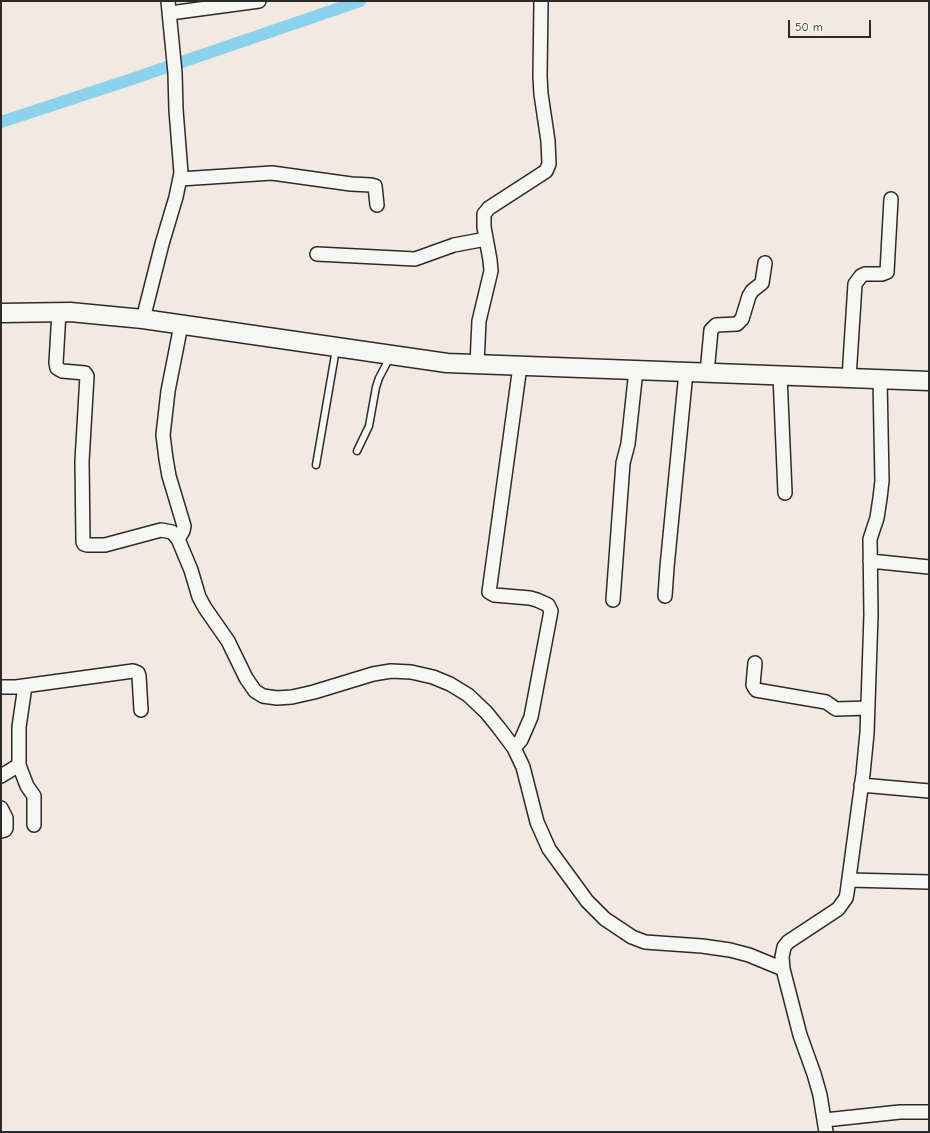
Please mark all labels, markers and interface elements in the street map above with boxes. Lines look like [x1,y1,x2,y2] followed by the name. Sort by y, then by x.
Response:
[790,12,873,38] scale bar
[795,20,823,34] text: 50 m

